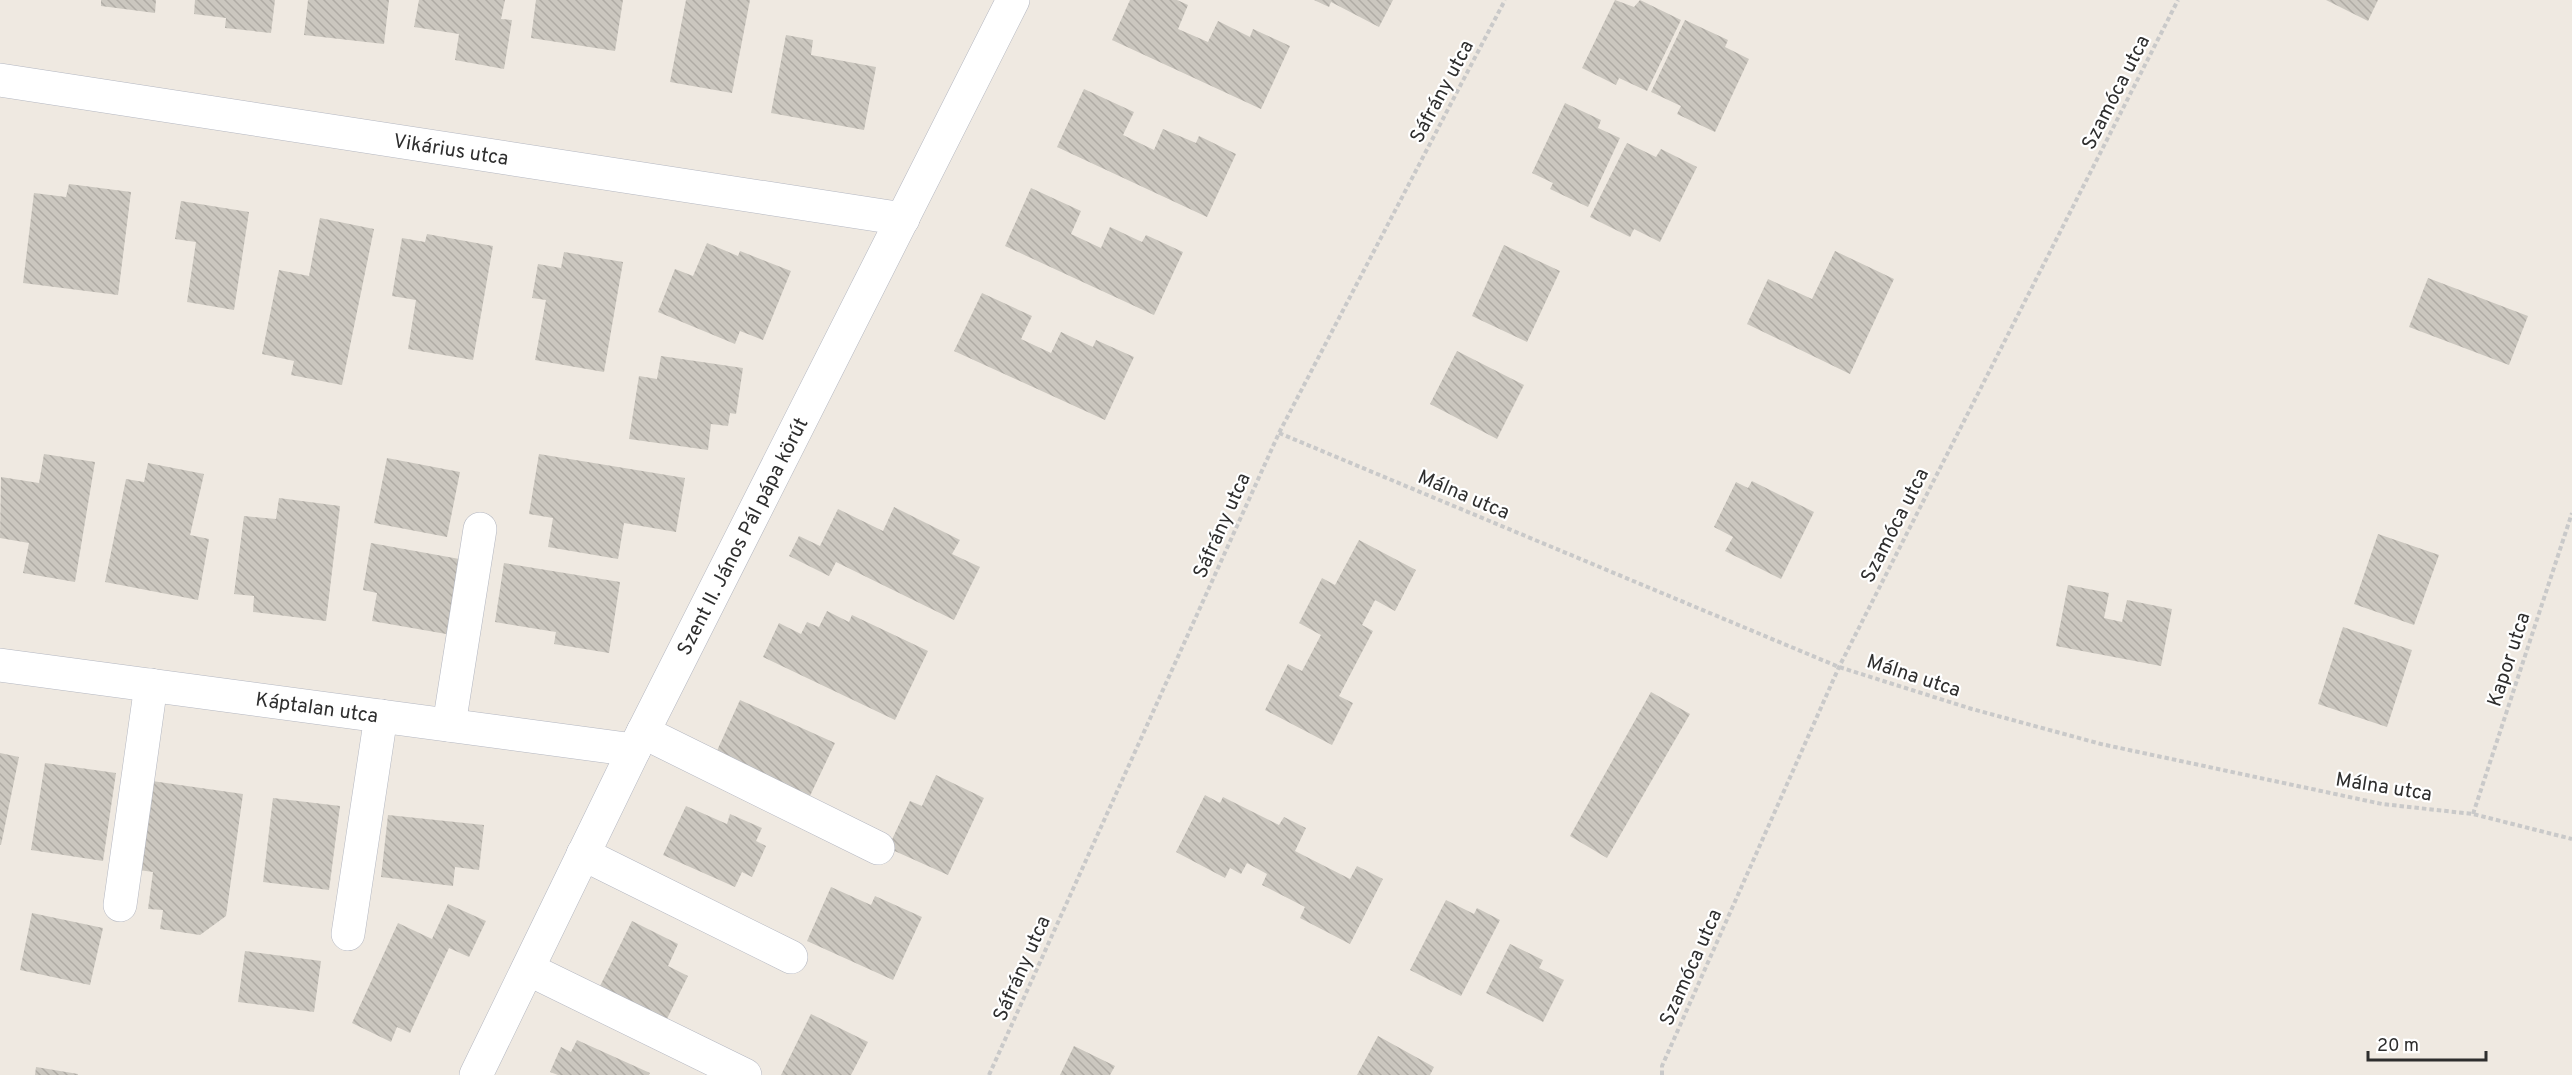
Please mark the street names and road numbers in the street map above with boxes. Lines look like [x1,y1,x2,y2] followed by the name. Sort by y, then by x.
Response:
[2077,31,2157,155] street label: Szamóca utca
[1405,36,1481,148] street label: Sáfrány utca
[391,129,510,173] street label: Vikárius utca
[672,413,815,660] street label: Szent II. János Pál pápa körút
[1856,464,1936,588] street label: Szamóca utca
[1413,465,1513,527] street label: Málna utca
[1188,469,1258,583] street label: Sáfrány utca
[2482,609,2537,710] street label: Kapor utca
[1863,649,1964,704] street label: Málna utca
[254,688,380,730] street label: Káptalan utca
[2334,768,2434,808] street label: Málna utca
[1654,905,1729,1030] street label: Szamóca utca
[988,912,1058,1026] street label: Sáfrány utca

